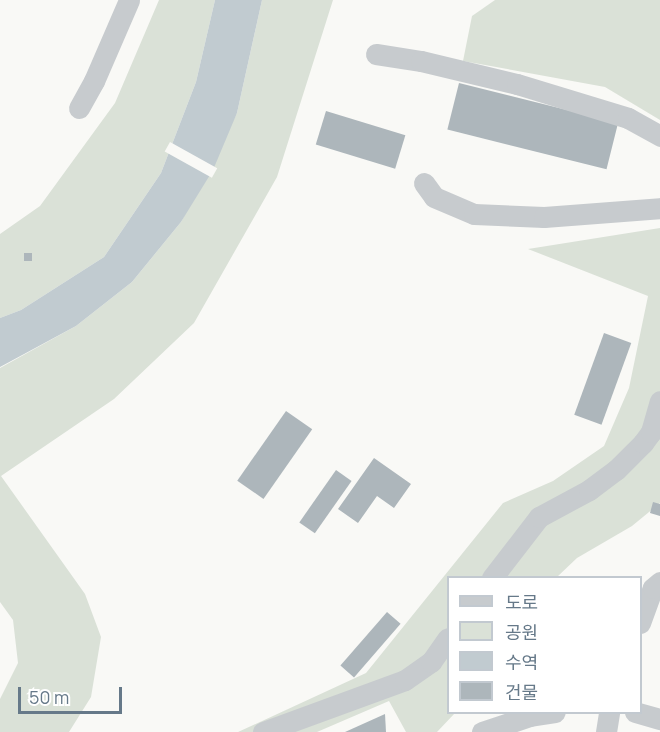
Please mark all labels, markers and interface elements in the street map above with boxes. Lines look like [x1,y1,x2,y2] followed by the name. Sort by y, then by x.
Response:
[447,576,642,714] legend
[505,590,538,614] text: 도로
[505,620,538,644] text: 공원
[505,650,538,674] text: 수역
[21,675,124,713] scale bar
[505,680,538,704] text: 건물
[29,685,69,709] text: 50 m

